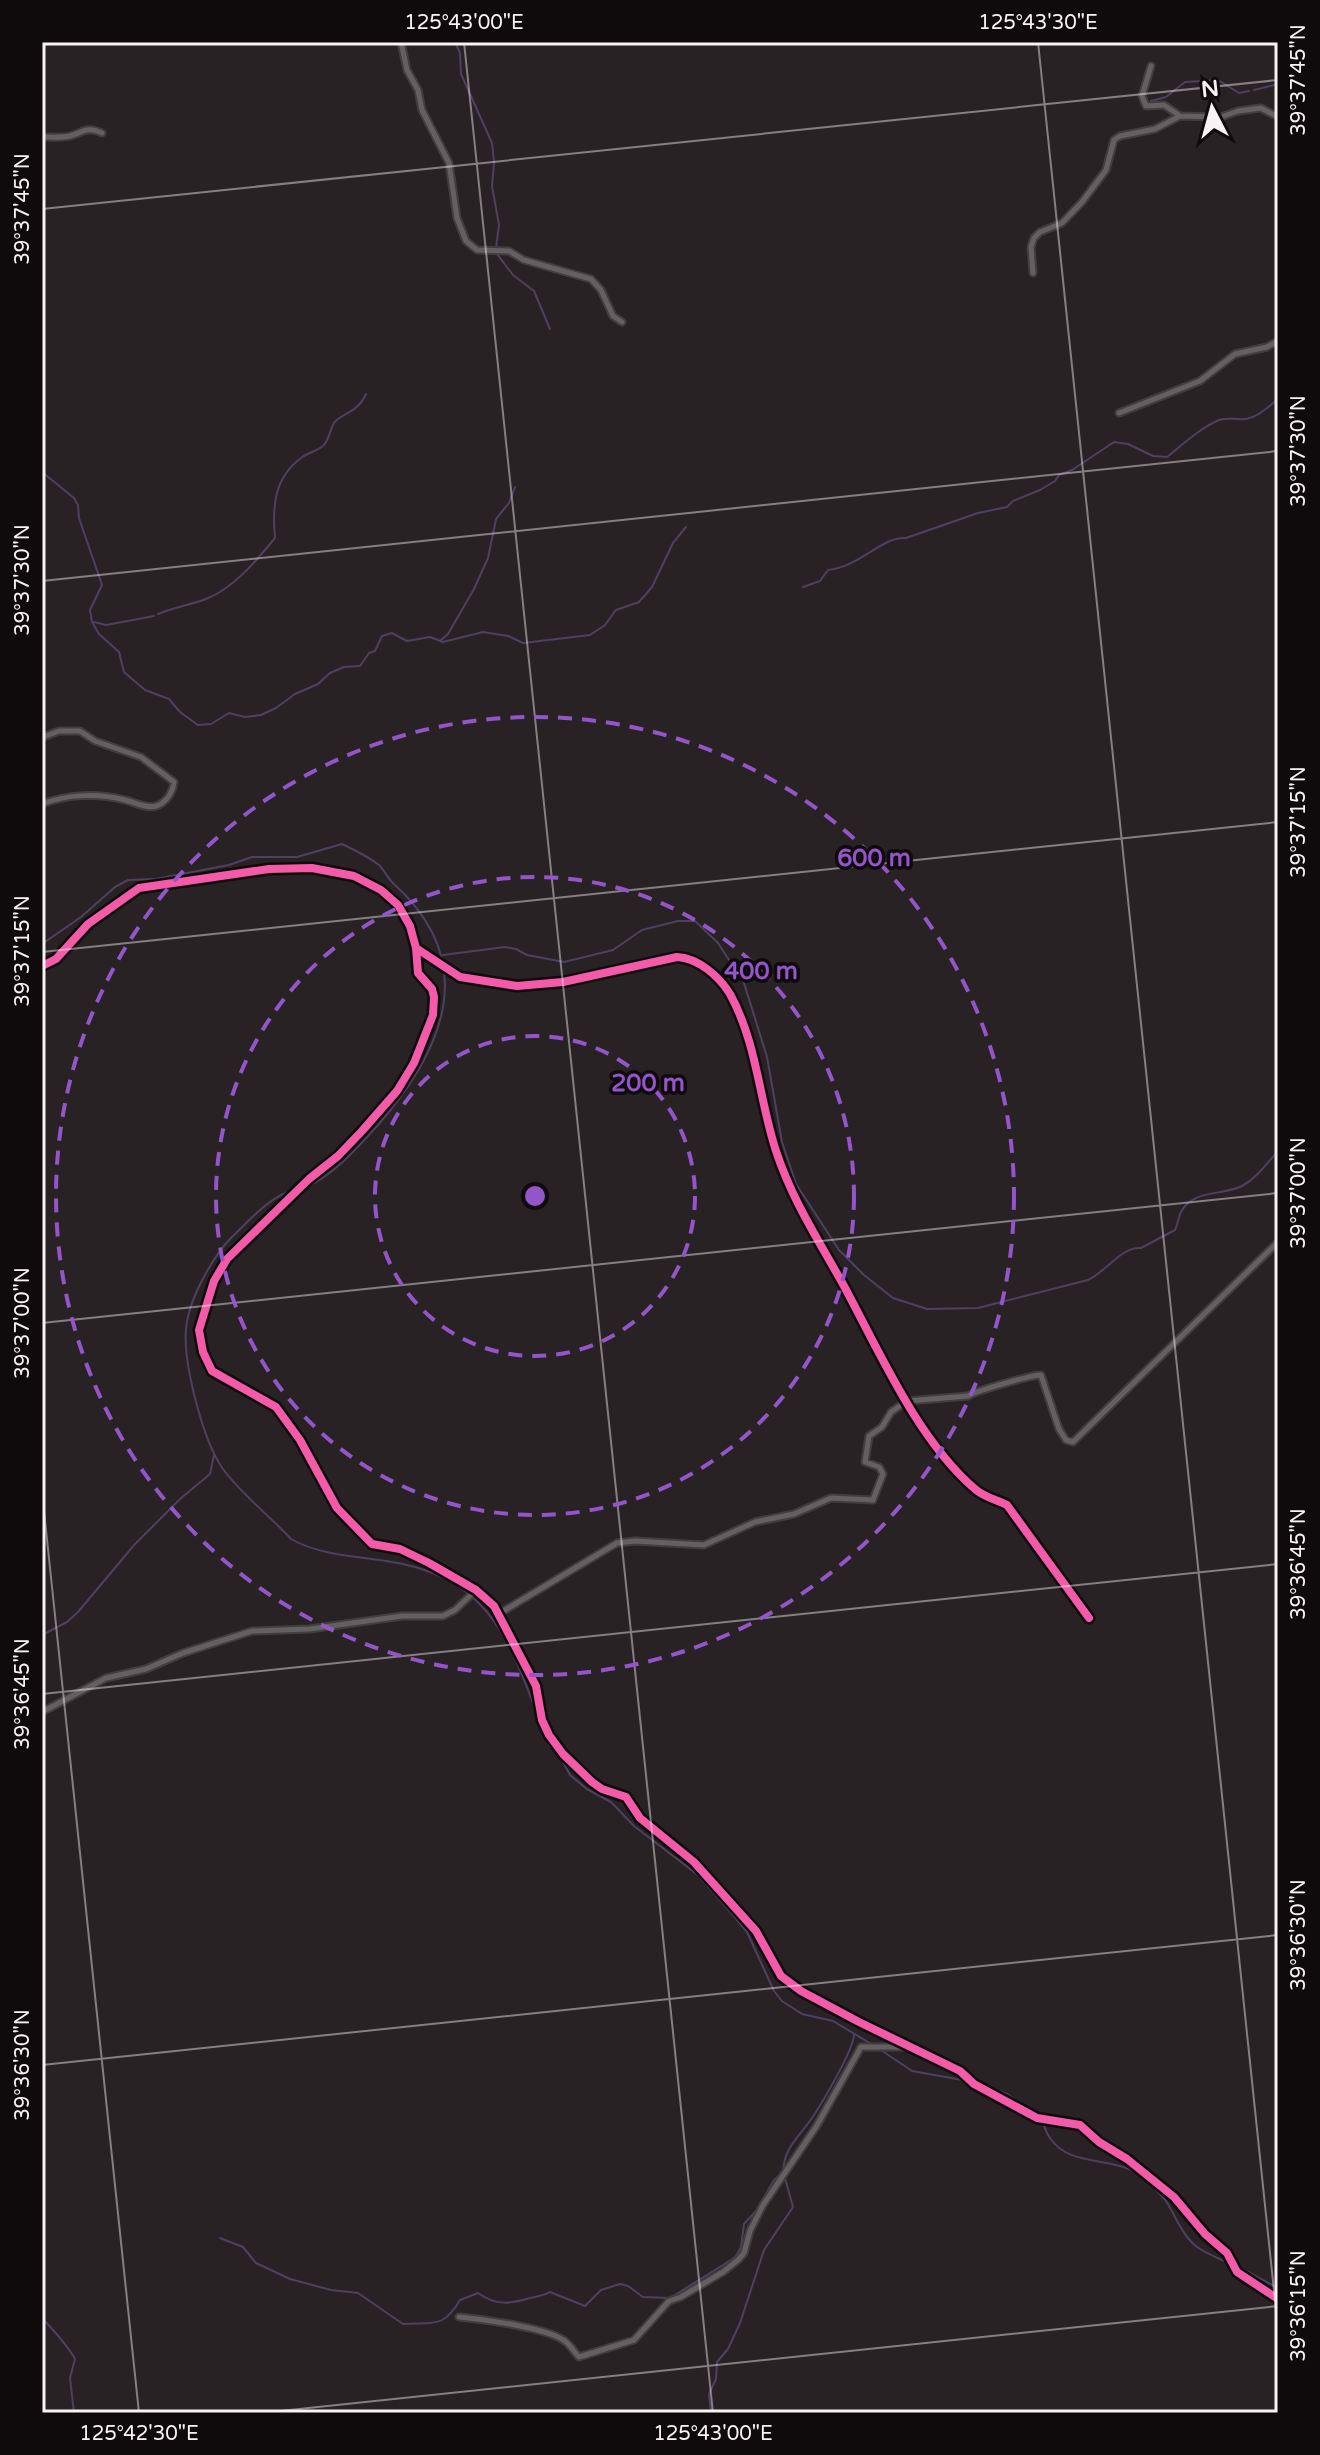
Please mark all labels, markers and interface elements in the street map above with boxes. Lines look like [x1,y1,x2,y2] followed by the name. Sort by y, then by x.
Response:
[404,11,524,35] text: 125°43'00"E
[978,11,1098,35] text: 125°43'30"E
[1287,24,1311,136] text: 39°37'45"N
[1172,68,1252,148] north arrow
[1200,75,1220,103] text: N
[11,153,35,265] text: 39°37'45"N
[1287,395,1311,507] text: 39°37'30"N
[11,524,35,636] text: 39°37'30"N
[1287,766,1311,878] text: 39°37'15"N
[837,844,911,873] text: 600 m
[11,895,35,1007] text: 39°37'15"N
[724,957,798,986] text: 400 m
[611,1069,685,1098] text: 200 m
[1287,1137,1311,1249] text: 39°37'00"N
[521,1182,549,1210] centre of rings
[11,1267,35,1379] text: 39°37'00"N
[1287,1508,1311,1620] text: 39°36'45"N
[11,1638,35,1750] text: 39°36'45"N
[1287,1879,1311,1991] text: 39°36'30"N
[11,2009,35,2121] text: 39°36'30"N
[1287,2250,1311,2362] text: 39°36'15"N
[79,2422,199,2446] text: 125°42'30"E
[653,2422,773,2446] text: 125°43'00"E

